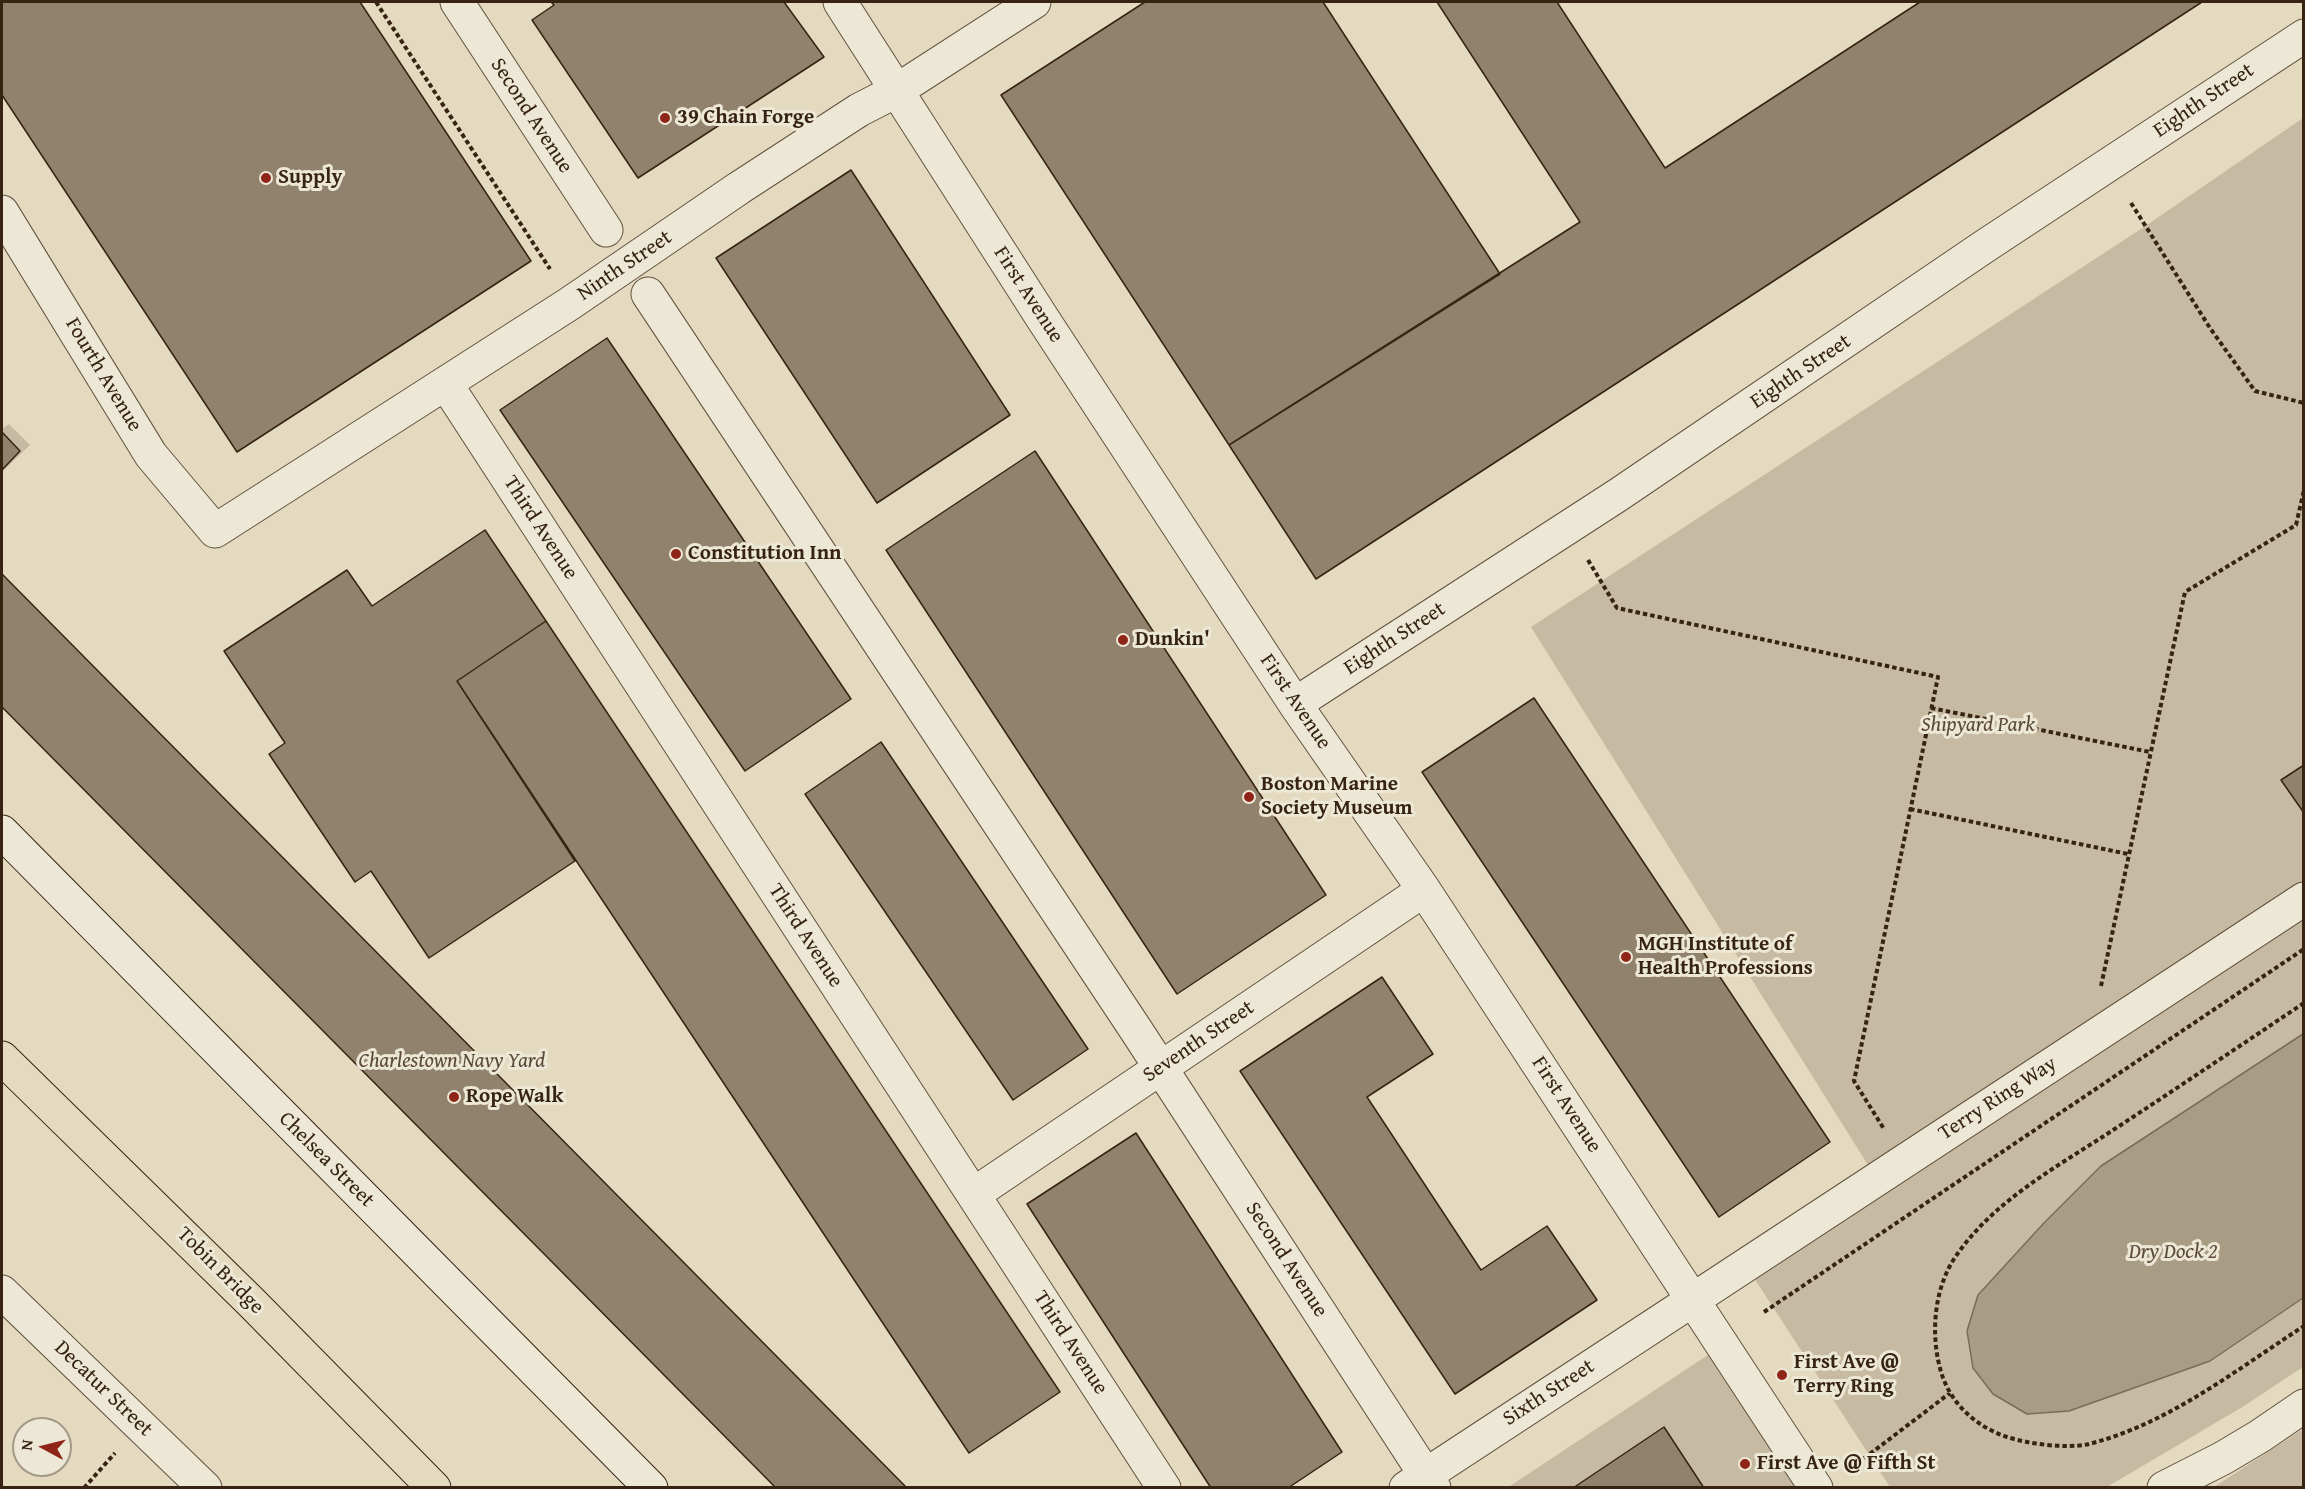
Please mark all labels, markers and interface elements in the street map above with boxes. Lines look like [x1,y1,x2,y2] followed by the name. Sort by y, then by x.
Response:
[484,54,578,178] street label: Second Avenue
[2149,58,2259,144] street label: Eighth Street
[677,105,814,131] place label: 39 Chain Forge
[658,111,672,125] marker: 39 Chain Forge
[278,165,342,191] place label: Supply
[259,171,273,185] marker: Supply
[573,225,677,307] street label: Ninth Street
[988,242,1068,348] street label: First Avenue
[59,313,147,437] street label: Fourth Avenue
[1746,329,1856,415] street label: Eighth Street
[497,472,583,584] street label: Third Avenue
[688,541,841,567] place label: Constitution Inn
[669,547,683,561] marker: Constitution Inn
[1340,597,1450,681] street label: Eighth Street
[1135,627,1210,653] place label: Dunkin'
[1116,633,1130,647] marker: Dunkin'
[1254,649,1336,755] street label: First Avenue
[1921,713,2035,739] park label: Shipyard Park
[1261,772,1413,822] place label: Boston Marine Society Museum
[1242,790,1256,804] marker: Boston Marine Society Museum
[762,880,848,992] street label: Third Avenue
[1638,932,1813,982] place label: MGH Institute of Health Professions
[1619,950,1633,964] marker: MGH Institute of Health Professions
[1139,996,1259,1088] street label: Seventh Street
[359,1049,545,1075] park label: Charlestown Navy Yard
[1526,1052,1606,1158] street label: First Avenue
[1934,1052,2062,1146] street label: Terry Ring Way
[466,1084,563,1110] place label: Rope Walk
[447,1090,461,1104] marker: Rope Walk
[273,1107,379,1213] street label: Chelsea Street
[1239,1198,1333,1322] street label: Second Avenue
[171,1222,269,1320] street label: Tobin Bridge
[2128,1239,2218,1265] water label: Dry Dock 2
[1027,1287,1113,1399] street label: Third Avenue
[49,1336,157,1442] street label: Decatur Street
[1794,1350,1899,1400] place label: First Ave @ Terry Ring
[1499,1354,1599,1432] street label: Sixth Street
[1775,1368,1789,1382] marker: First Ave @ Terry Ring
[12,1417,72,1477] north arrow
[14,1438,39,1452] text: N
[1757,1451,1935,1477] place label: First Ave @ Fifth St
[1738,1457,1752,1471] marker: First Ave @ Fifth St

